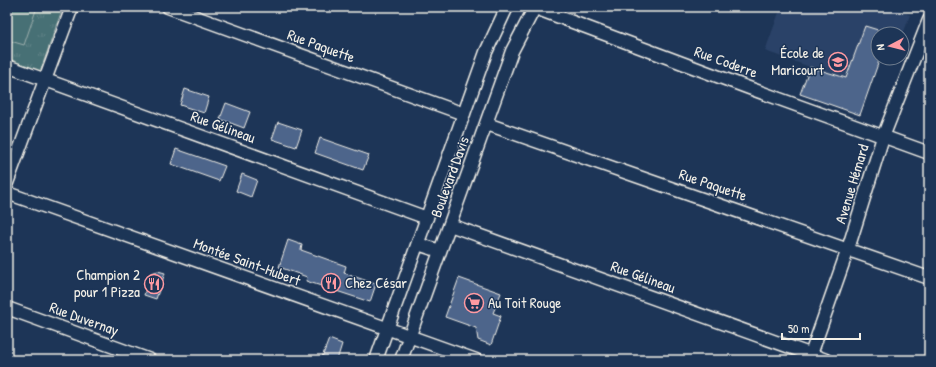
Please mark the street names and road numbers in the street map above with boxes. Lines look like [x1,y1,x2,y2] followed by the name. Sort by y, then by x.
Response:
[284,24,358,67] street label: Rue Paquette
[692,40,761,83] street label: Rue Coderre
[188,105,258,148] street label: Rue Gélineau
[425,133,474,220] street label: Boulevard Davis
[829,141,874,226] street label: Avenue Hémard
[676,163,750,206] street label: Rue Paquette
[191,232,304,291] street label: Montée Saint-Hubert
[608,255,678,298] street label: Rue Gélineau
[47,296,122,341] street label: Rue Duvernay

